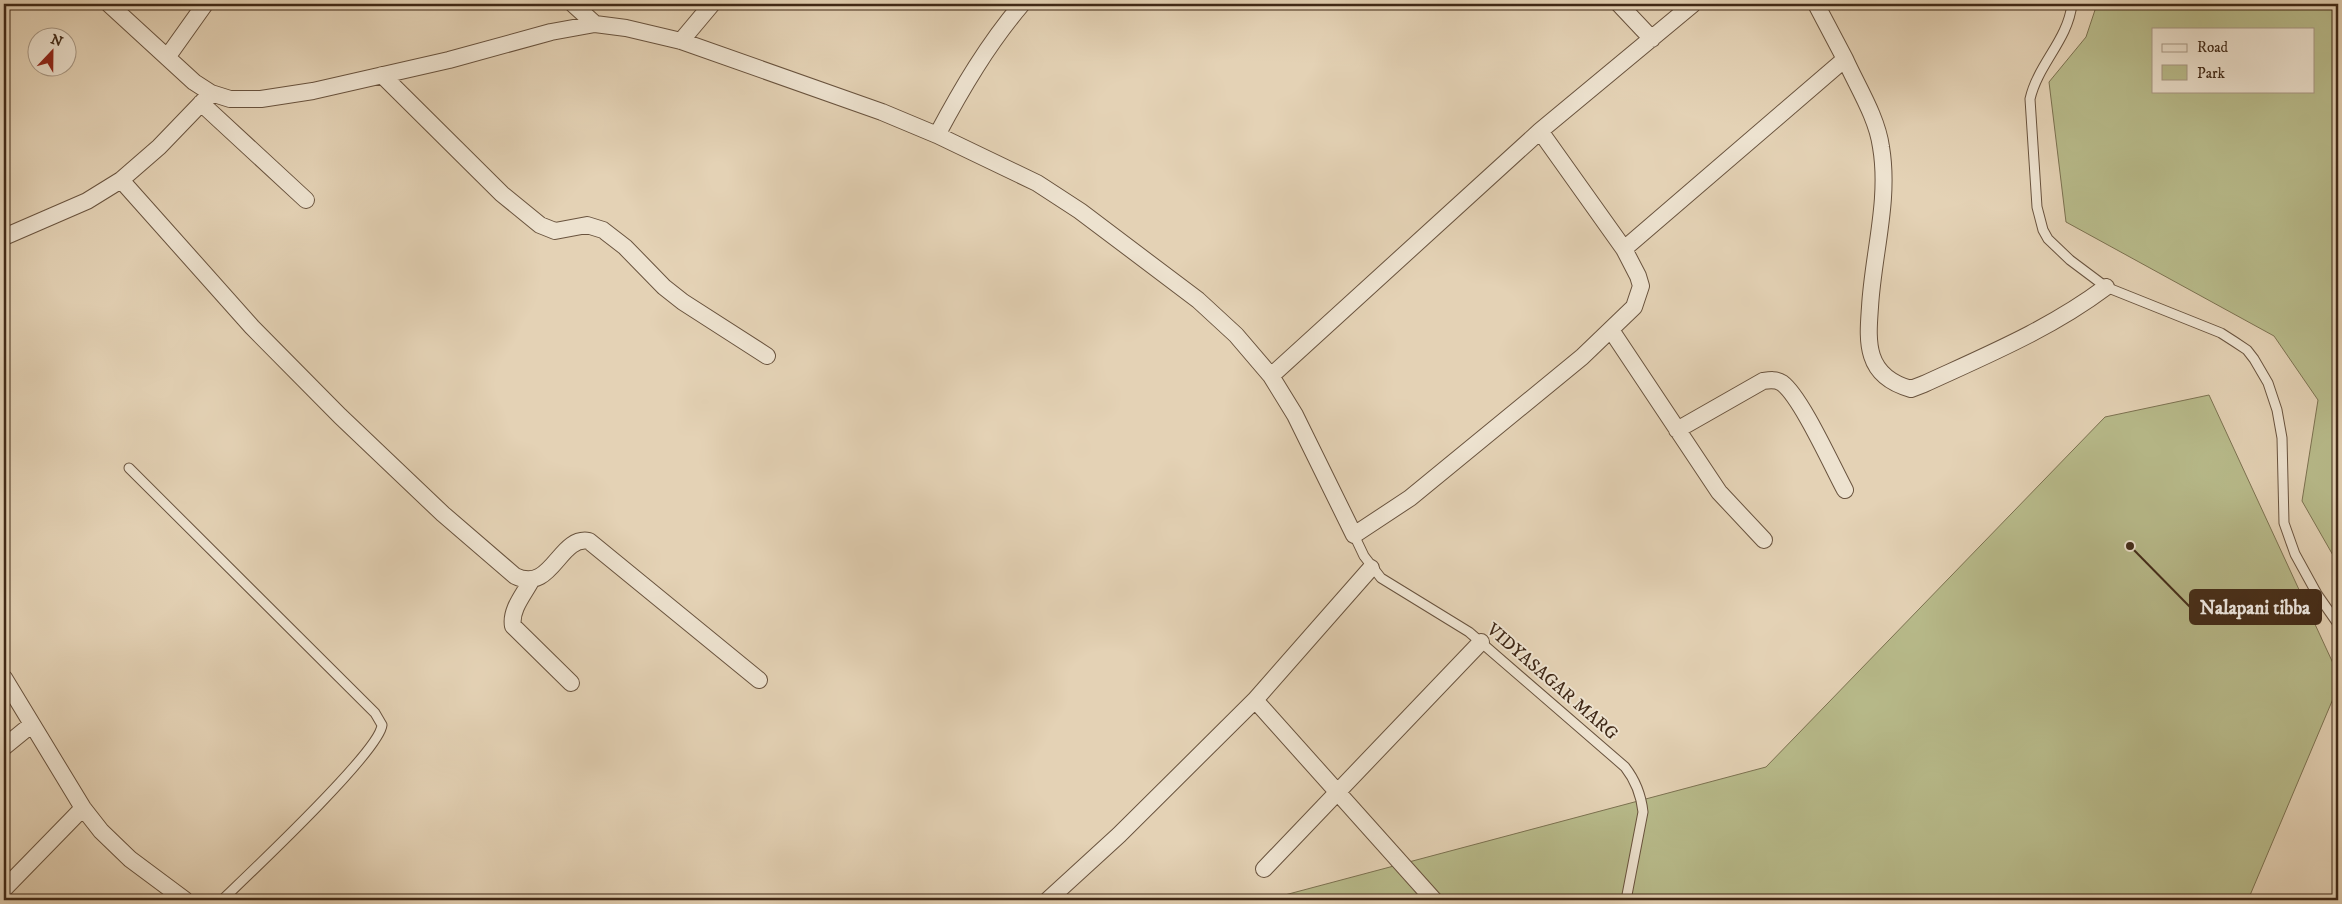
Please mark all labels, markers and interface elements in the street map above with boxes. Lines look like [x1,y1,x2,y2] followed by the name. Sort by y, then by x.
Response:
[28,28,78,78] north arrow
[2152,28,2314,92] legend
[48,30,66,52] text: N
[2197,38,2229,57] text: Road
[2197,64,2226,83] text: Park
[2190,590,2321,624] callout: Nalapani tibba
[2200,597,2311,620] text: Nalapani tibba
[1481,618,1623,745] street label: VIDYASAGAR MARG

